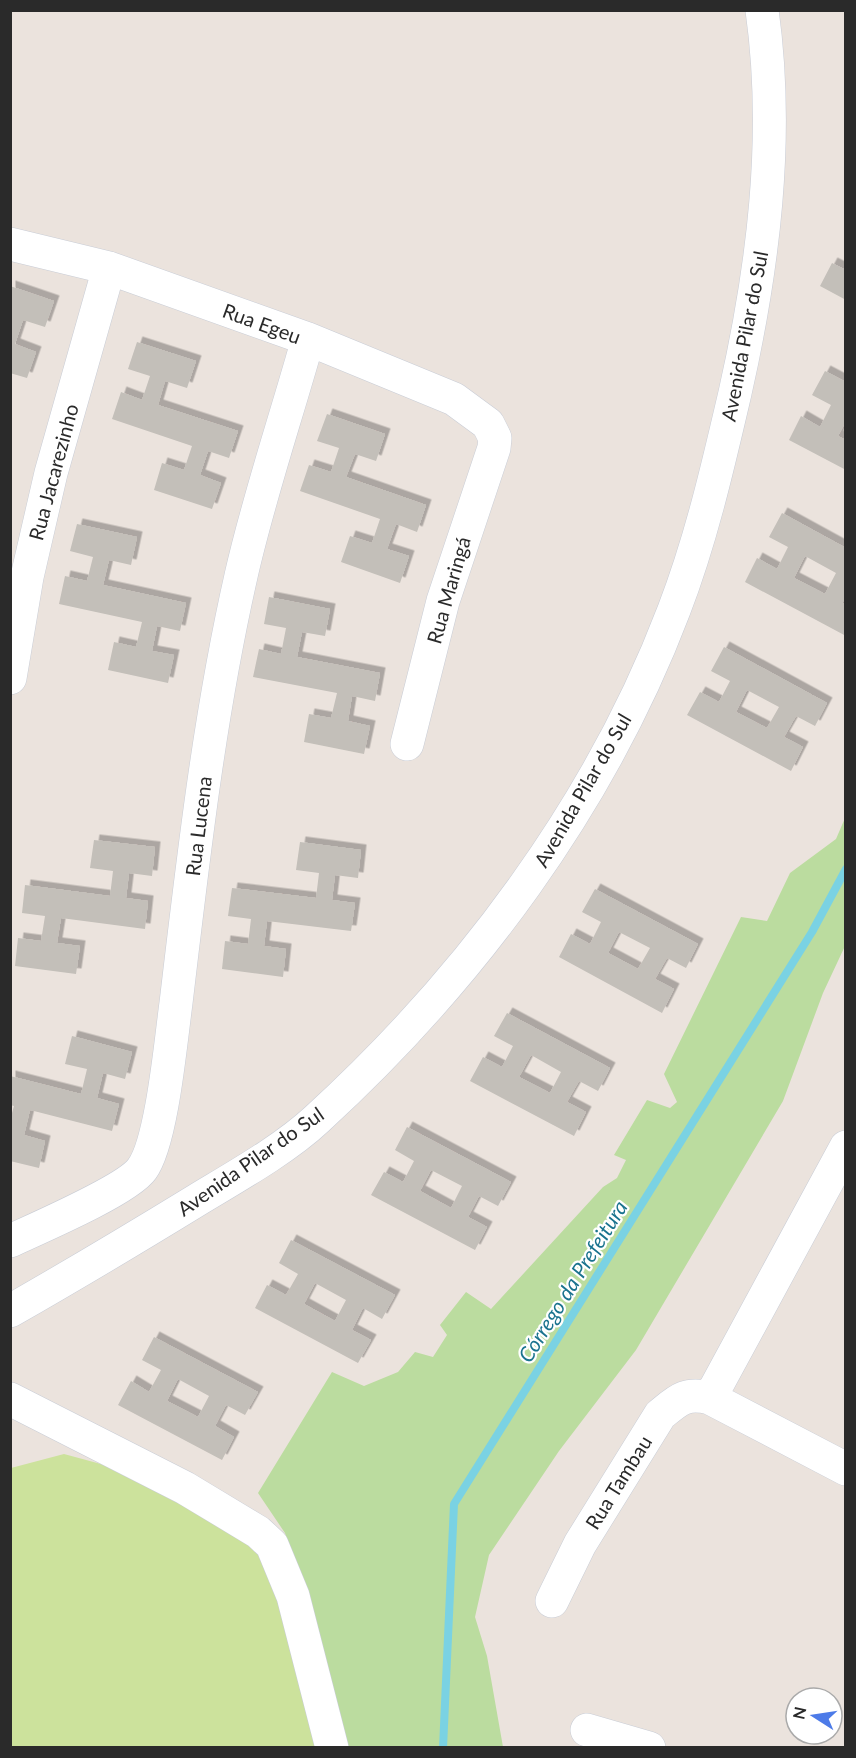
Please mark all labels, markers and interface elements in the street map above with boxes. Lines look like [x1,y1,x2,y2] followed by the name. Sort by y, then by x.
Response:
[716,249,772,423] street label: Avenida Pilar do Sul
[220,298,304,348] street label: Rua Egeu
[23,401,83,543] street label: Rua Jacarezinho
[421,534,475,646] street label: Rua Maringá
[528,709,636,871] street label: Avenida Pilar do Sul
[180,775,216,877] street label: Rua Lucena
[172,1102,328,1220] street label: Avenida Pilar do Sul
[512,1196,632,1366] water label: Córrego da Prefeitura
[580,1431,656,1533] street label: Rua Tambau
[784,1686,844,1746] north arrow
[788,1705,809,1721] text: N

